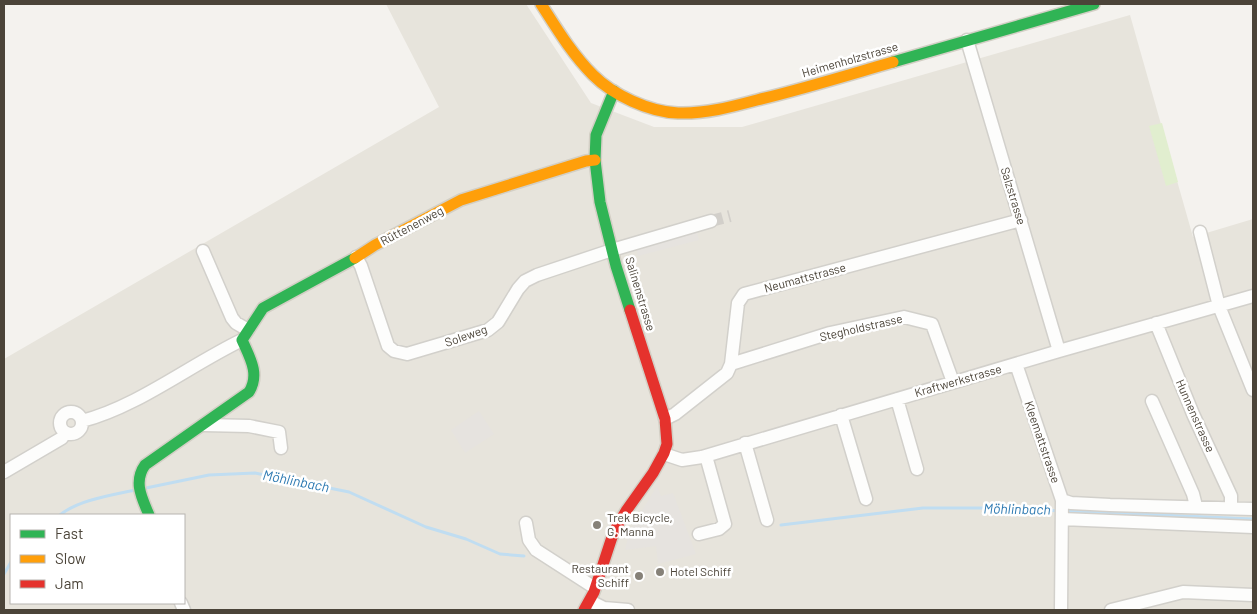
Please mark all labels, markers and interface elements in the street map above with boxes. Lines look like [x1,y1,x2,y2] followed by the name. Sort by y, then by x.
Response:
[800,39,899,79] street label: Heimenholzstrasse
[999,165,1029,226] street label: Salzstrasse
[378,203,445,248] street label: Rüttenenweg
[623,255,659,332] street label: Salinenstrasse
[762,259,847,295] street label: Neumattstrasse
[818,311,904,343] street label: Stegholdstrasse
[443,321,489,349] street label: Soleweg
[913,361,1003,399] street label: Kraftwerkstrasse
[1174,377,1218,454] street label: Hunnenstrasse
[1022,399,1064,485] street label: Kleemattstrasse
[261,466,331,495] water label: Möhlinbach
[983,499,1051,518] water label: Möhlinbach
[607,510,673,538] place label: Trek Bicycle, G. Manna
[10,514,185,604] legend
[591,519,603,531] marker: Trek Bicycle, G. Manna
[55,524,83,542] text: Fast
[55,549,86,567] text: Slow
[571,561,629,589] place label: Restaurant Schiff
[670,564,731,578] place label: Hotel Schiff
[654,566,666,578] marker: Hotel Schiff
[633,570,645,582] marker: Restaurant Schiff
[55,574,84,592] text: Jam

